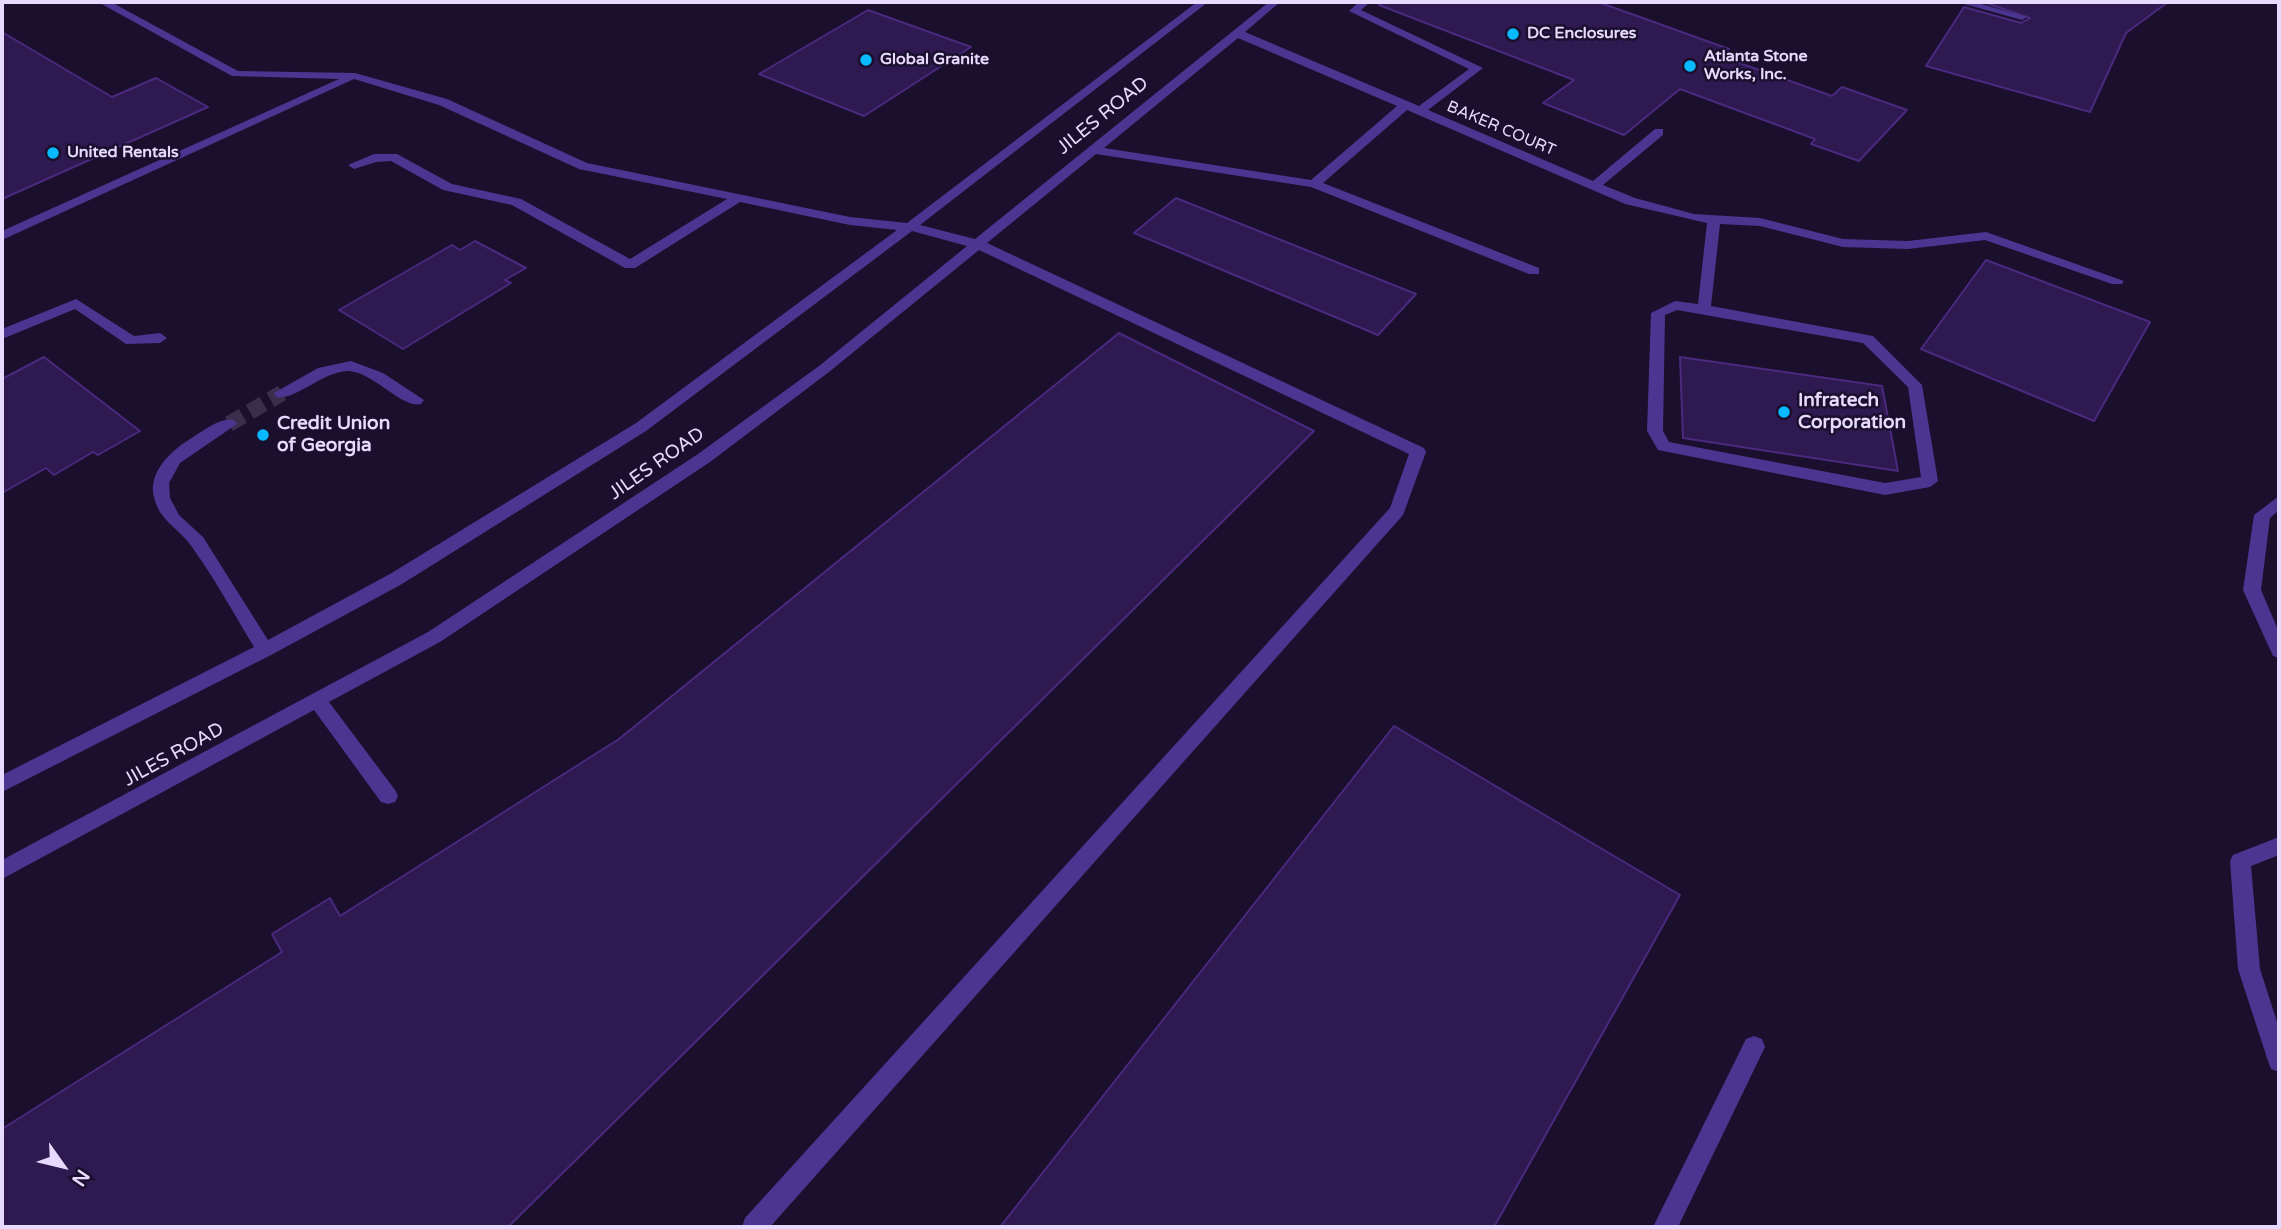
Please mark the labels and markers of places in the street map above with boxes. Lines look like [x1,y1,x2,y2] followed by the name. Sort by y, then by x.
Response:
[1527,24,1636,44] place label: DC Enclosures
[1505,26,1521,42] marker: DC Enclosures
[1704,47,1808,85] place label: Atlanta Stone Works, Inc.
[880,50,989,70] place label: Global Granite
[858,52,874,68] marker: Global Granite
[1682,58,1698,74] marker: Atlanta Stone Works, Inc.
[67,143,179,163] place label: United Rentals
[45,145,61,161] marker: United Rentals
[1798,390,1906,434] place label: Infratech Corporation
[1776,404,1792,420] marker: Infratech Corporation
[277,413,390,457] place label: Credit Union of Georgia
[255,427,271,443] marker: Credit Union of Georgia

